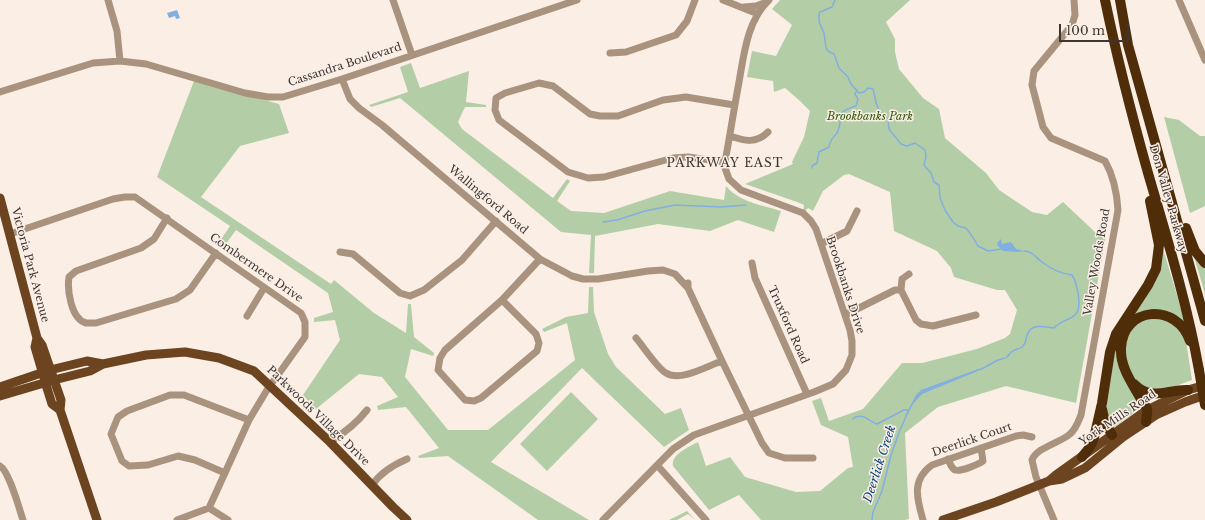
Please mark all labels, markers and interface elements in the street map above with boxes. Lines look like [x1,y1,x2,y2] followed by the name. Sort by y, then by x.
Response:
[1061,16,1131,42] scale bar
[1066,23,1105,38] text: 100 m
[287,40,403,90] street label: Cassandra Boulevard
[827,110,913,124] park label: Brookbanks Park
[1146,143,1190,255] street label: Don Valley Parkway
[667,157,783,171] district label: PARKWAY EAST
[446,163,530,237] street label: Wallingford Road
[8,206,52,324] street label: Victoria Park Avenue
[1081,207,1113,317] street label: Valley Woods Road
[207,231,305,305] street label: Combermere Drive
[823,234,867,336] street label: Brookbanks Drive
[765,284,811,366] street label: Truxford Road
[264,363,372,469] street label: Parkwoods Village Drive
[1077,387,1159,449] street label: York Mills Road
[930,420,1014,460] street label: Deerlick Court
[861,424,899,504] water label: Deerlick Creek

